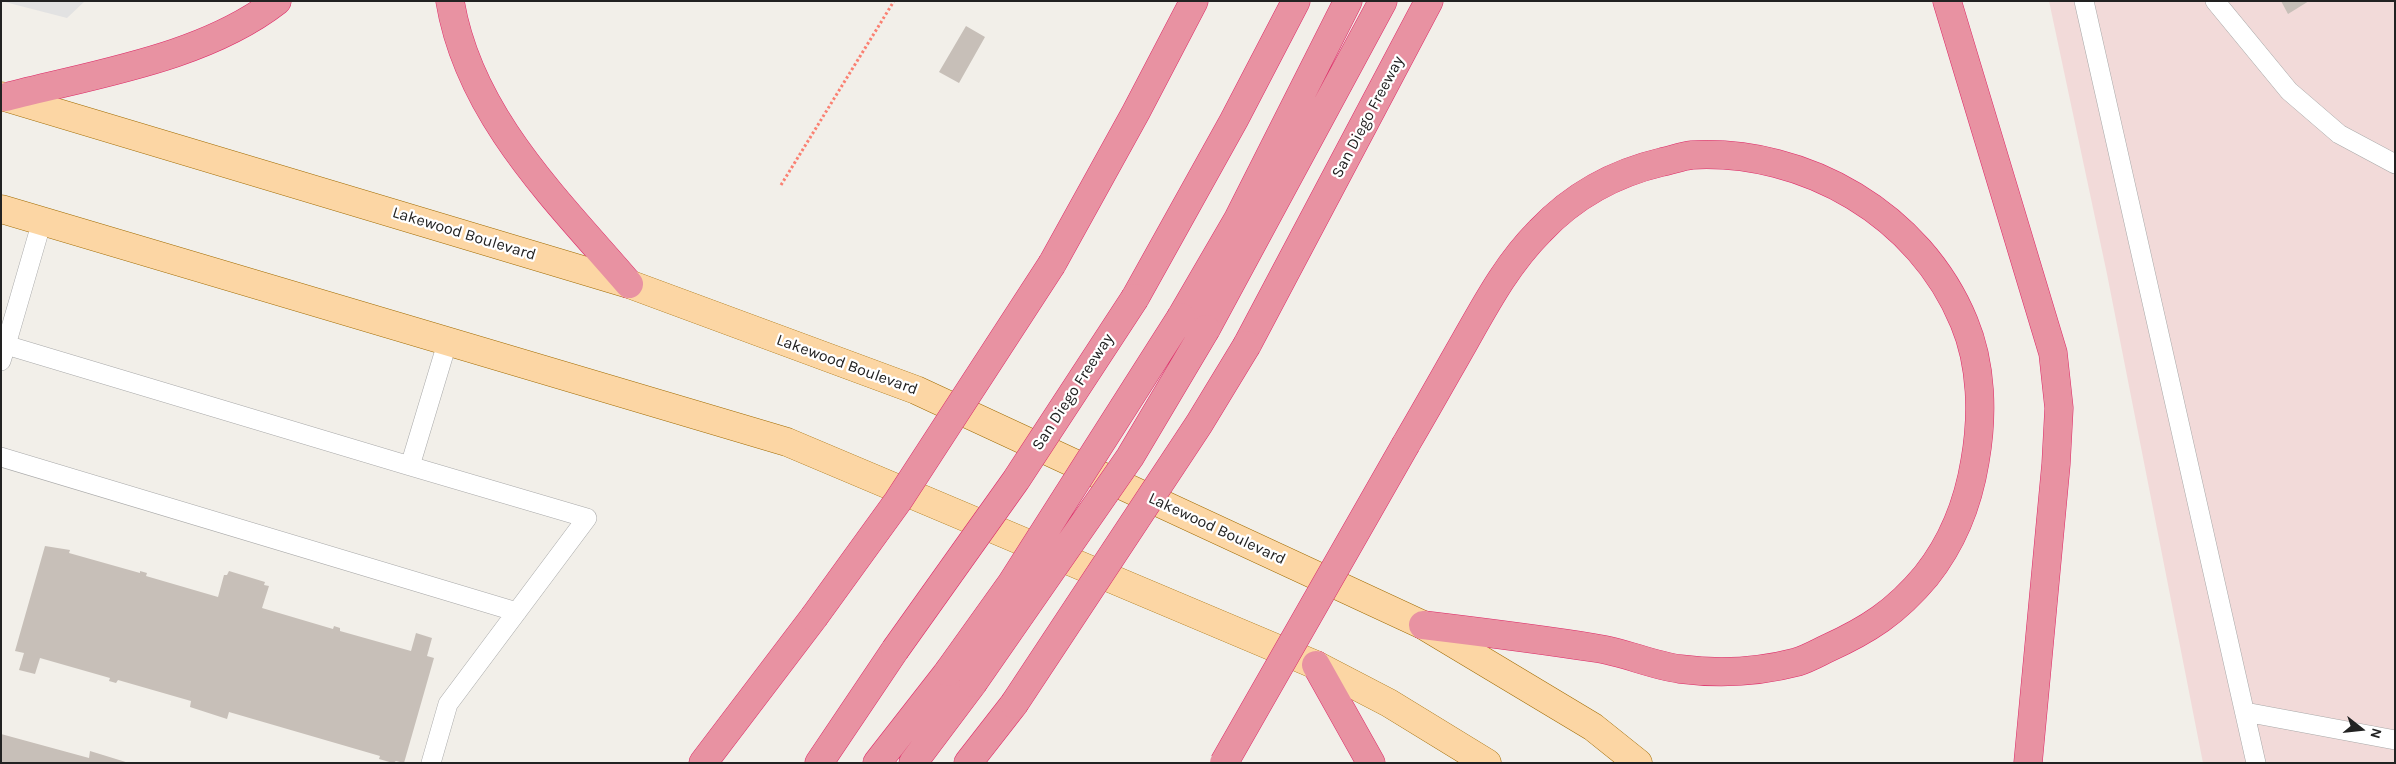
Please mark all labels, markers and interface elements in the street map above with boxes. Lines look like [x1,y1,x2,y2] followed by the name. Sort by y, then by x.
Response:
[1328,53,1408,181] street label: San Diego Freeway
[390,203,538,265] street label: Lakewood Boulevard
[774,330,920,400] street label: Lakewood Boulevard
[1028,330,1118,454] street label: San Diego Freeway
[1145,489,1289,569] street label: Lakewood Boulevard
[2336,704,2386,754] north arrow
[2366,726,2385,740] text: N

